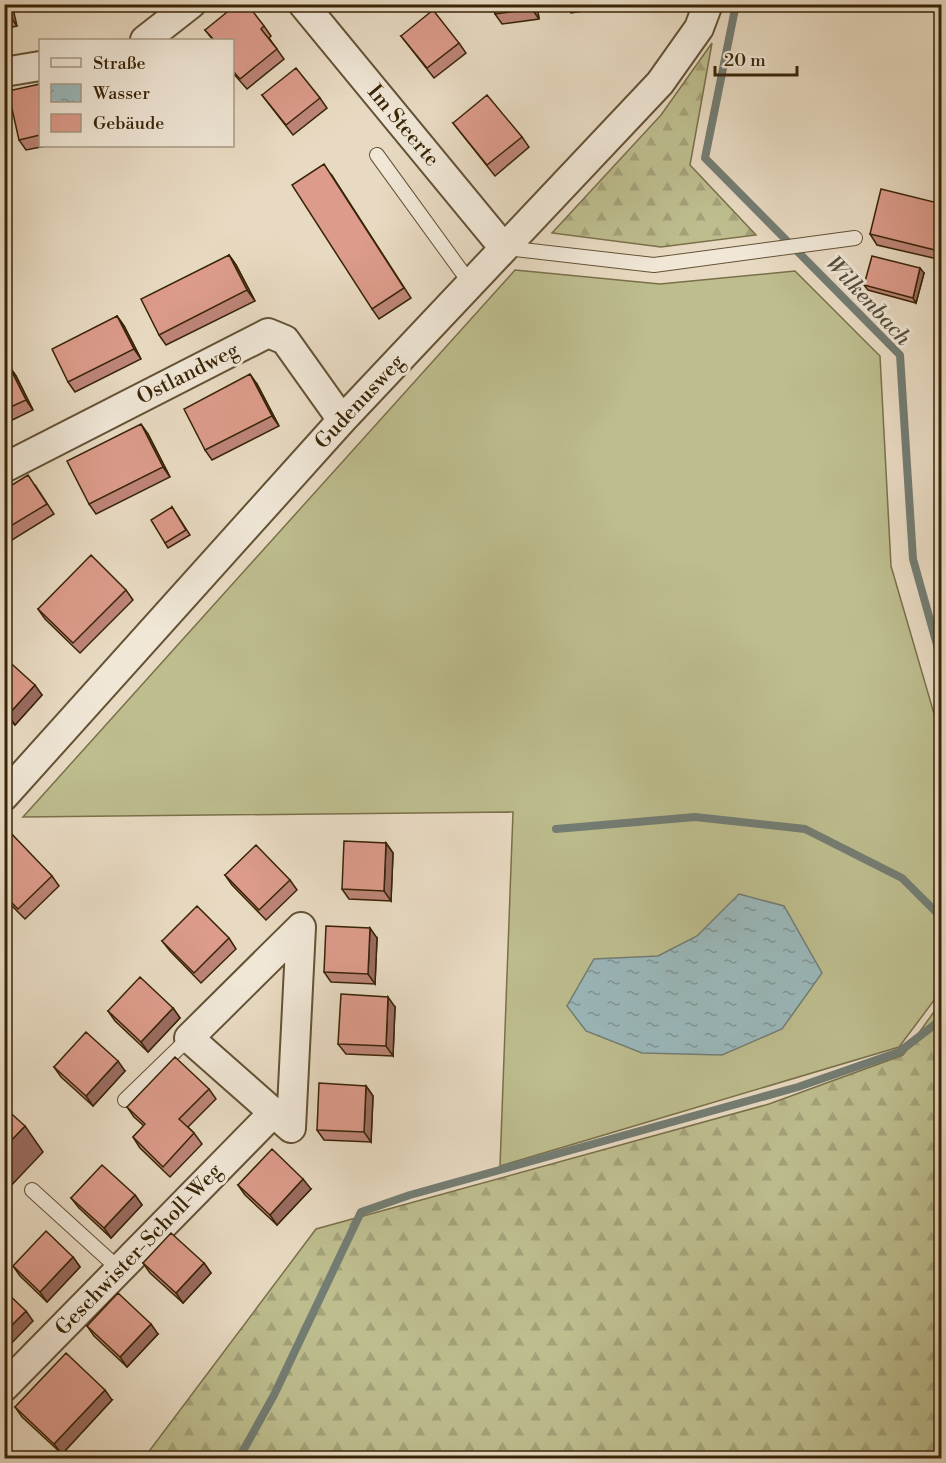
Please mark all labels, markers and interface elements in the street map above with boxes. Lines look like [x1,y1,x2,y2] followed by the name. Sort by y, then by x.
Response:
[39,39,234,147] legend
[715,39,798,77] scale bar
[724,49,766,72] text: 20 m
[93,52,146,75] text: Straße
[361,80,445,172] street label: Im Steerte
[92,82,150,105] text: Wasser
[93,112,164,135] text: Gebäude
[820,251,917,352] water label: Wilkenbach
[133,337,243,411] street label: Ostlandweg
[310,349,410,455] street label: Gudenusweg
[50,1158,228,1341] street label: Geschwister-Scholl-Weg

